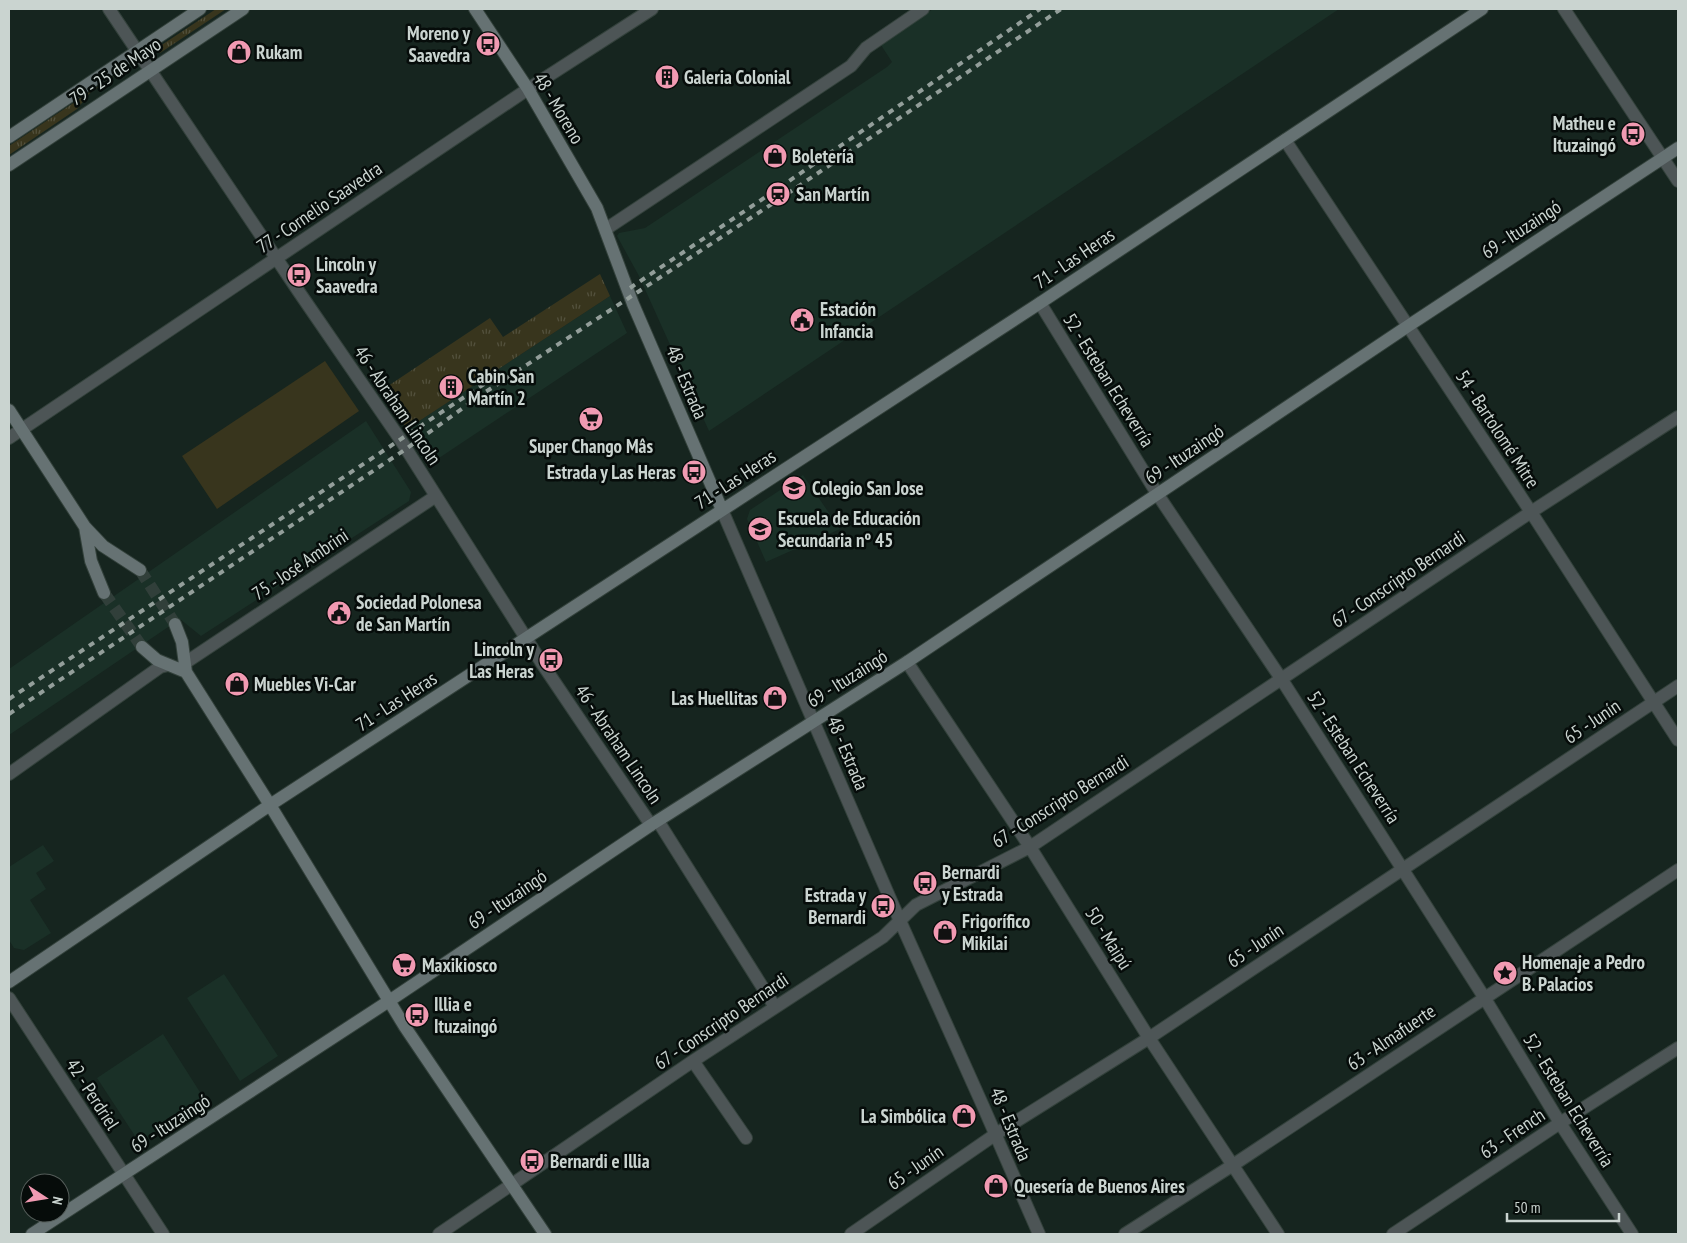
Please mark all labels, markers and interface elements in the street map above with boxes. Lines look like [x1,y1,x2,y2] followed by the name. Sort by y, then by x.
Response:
[407,21,470,67] place label: Moreno y Saavedra
[475,31,501,57] bus stop icon: Moreno y Saavedra
[65,32,165,110] street label: 79 - 25 de Mayo
[226,39,252,65] shop icon: Rukam
[256,40,302,64] place label: Rukam
[654,64,680,90] building icon: Galeria Colonial
[684,65,791,89] place label: Galeria Colonial
[528,68,590,148] street label: 48 - Moreno
[1553,111,1616,157] place label: Matheu e Ituzaingó
[1620,121,1646,147] bus stop icon: Matheu e Ituzaingó
[762,143,788,169] shop icon: Boletería
[792,144,854,168] place label: Boletería
[252,156,386,258] street label: 77 - Cornelio Saavedra
[765,181,791,207] station icon: San Martín
[796,182,869,206] place label: San Martín
[1477,194,1565,264] street label: 69 - Ituzaingó
[1029,222,1119,294] street label: 71 - Las Heras
[316,252,378,298] place label: Lincoln y Saavedra
[286,262,312,288] bus stop icon: Lincoln y Saavedra
[820,297,876,343] place label: Estación Infancia
[789,307,815,333] public building icon: Estación Infancia
[1058,309,1160,451] street label: 52 - Esteban Echeverría
[349,341,447,469] street label: 46 - Abraham Lincoln
[661,342,713,422] street label: 48 - Estrada
[468,364,534,410] place label: Cabin San Martín 2
[1451,365,1545,493] street label: 54 - Bartolomé Mitre
[438,374,464,400] building icon: Cabin San Martín 2
[578,406,604,432] supermarket icon: Super Chango Mâs
[1140,419,1228,489] street label: 69 - Ituzaingó
[529,434,653,458] place label: Super Chango Mâs
[690,444,780,514] street label: 71 - Las Heras
[681,459,707,485] bus stop icon: Estrada y Las Heras
[547,460,676,484] place label: Estrada y Las Heras
[781,475,807,501] school or university icon: Colegio San Jose
[812,476,924,500] place label: Colegio San Jose
[778,506,920,552] place label: Escuela de Educación Secundaria nº 45
[747,516,773,542] school or university icon: Escuela de Educación Secundaria nº 45
[247,523,353,605] street label: 75 - José Ambrini
[1326,525,1470,633] street label: 67 - Conscripto Bernardi
[356,590,482,636] place label: Sociedad Polonesa de San Martín
[326,600,352,626] public building icon: Sociedad Polonesa de San Martín
[469,637,534,683] place label: Lincoln y Las Heras
[802,644,892,712] street label: 69 - Ituzaingó
[538,647,564,673] bus stop icon: Lincoln y Las Heras
[351,666,441,736] street label: 71 - Las Heras
[224,671,250,697] shop icon: Muebles Vi-Car
[254,672,356,696] place label: Muebles Vi-Car
[570,680,668,808] street label: 46 - Abraham Lincoln
[762,685,788,711] shop icon: Las Huellitas
[671,686,758,710] place label: Las Huellitas
[1302,686,1406,828] street label: 52 - Esteban Echeverría
[1559,693,1625,749] street label: 65 - Junín
[822,713,874,793] street label: 48 - Estrada
[987,749,1133,853] street label: 67 - Conscripto Bernardi
[941,860,1003,906] place label: Bernardi y Estrada
[463,864,551,934] street label: 69 - Ituzaingó
[912,870,938,896] bus stop icon: Bernardi y Estrada
[805,883,866,929] place label: Estrada y Bernardi
[870,893,896,919] bus stop icon: Estrada y Bernardi
[1080,902,1138,974] street label: 50 - Maipú
[962,909,1030,955] place label: Frigorífico Mikilai
[1222,917,1288,973] street label: 65 - Junín
[932,919,958,945] shop icon: Frigorífico Mikilai
[1522,950,1645,996] place label: Homenaje a Pedro B. Palacios
[391,952,417,978] supermarket icon: Maxikiosco
[422,953,497,977] place label: Maxikiosco
[1492,960,1518,986] place icon: Homenaje a Pedro B. Palacios
[649,967,793,1075] street label: 67 - Conscripto Bernardi
[434,992,497,1038] place label: Illia e Ituzaingó
[1342,999,1440,1075] street label: 63 - Almafuerte
[404,1002,430,1028] bus stop icon: Illia e Ituzaingó
[1518,1029,1620,1171] street label: 52 - Esteban Echeverría
[61,1054,125,1135] street label: 42 - Perdriel
[985,1084,1037,1164] street label: 48 - Estrada
[126,1088,214,1158] street label: 69 - Ituzaingó
[1475,1102,1549,1164] street label: 63 - French
[951,1103,977,1129] shop icon: La Simbólica
[861,1104,946,1128] place label: La Simbólica
[882,1139,948,1195] street label: 65 - Junín
[519,1148,545,1174] bus stop icon: Bernardi e Illia
[550,1149,650,1173] place label: Bernardi e Illia
[20,1173,70,1223] north arrow
[983,1173,1009,1199] shop icon: Quesería de Buenos Aires
[1014,1174,1185,1198] place label: Quesería de Buenos Aires
[1507,1190,1620,1222] scale bar
[48,1195,67,1206] text: N
[1514,1198,1540,1217] text: 50 m

